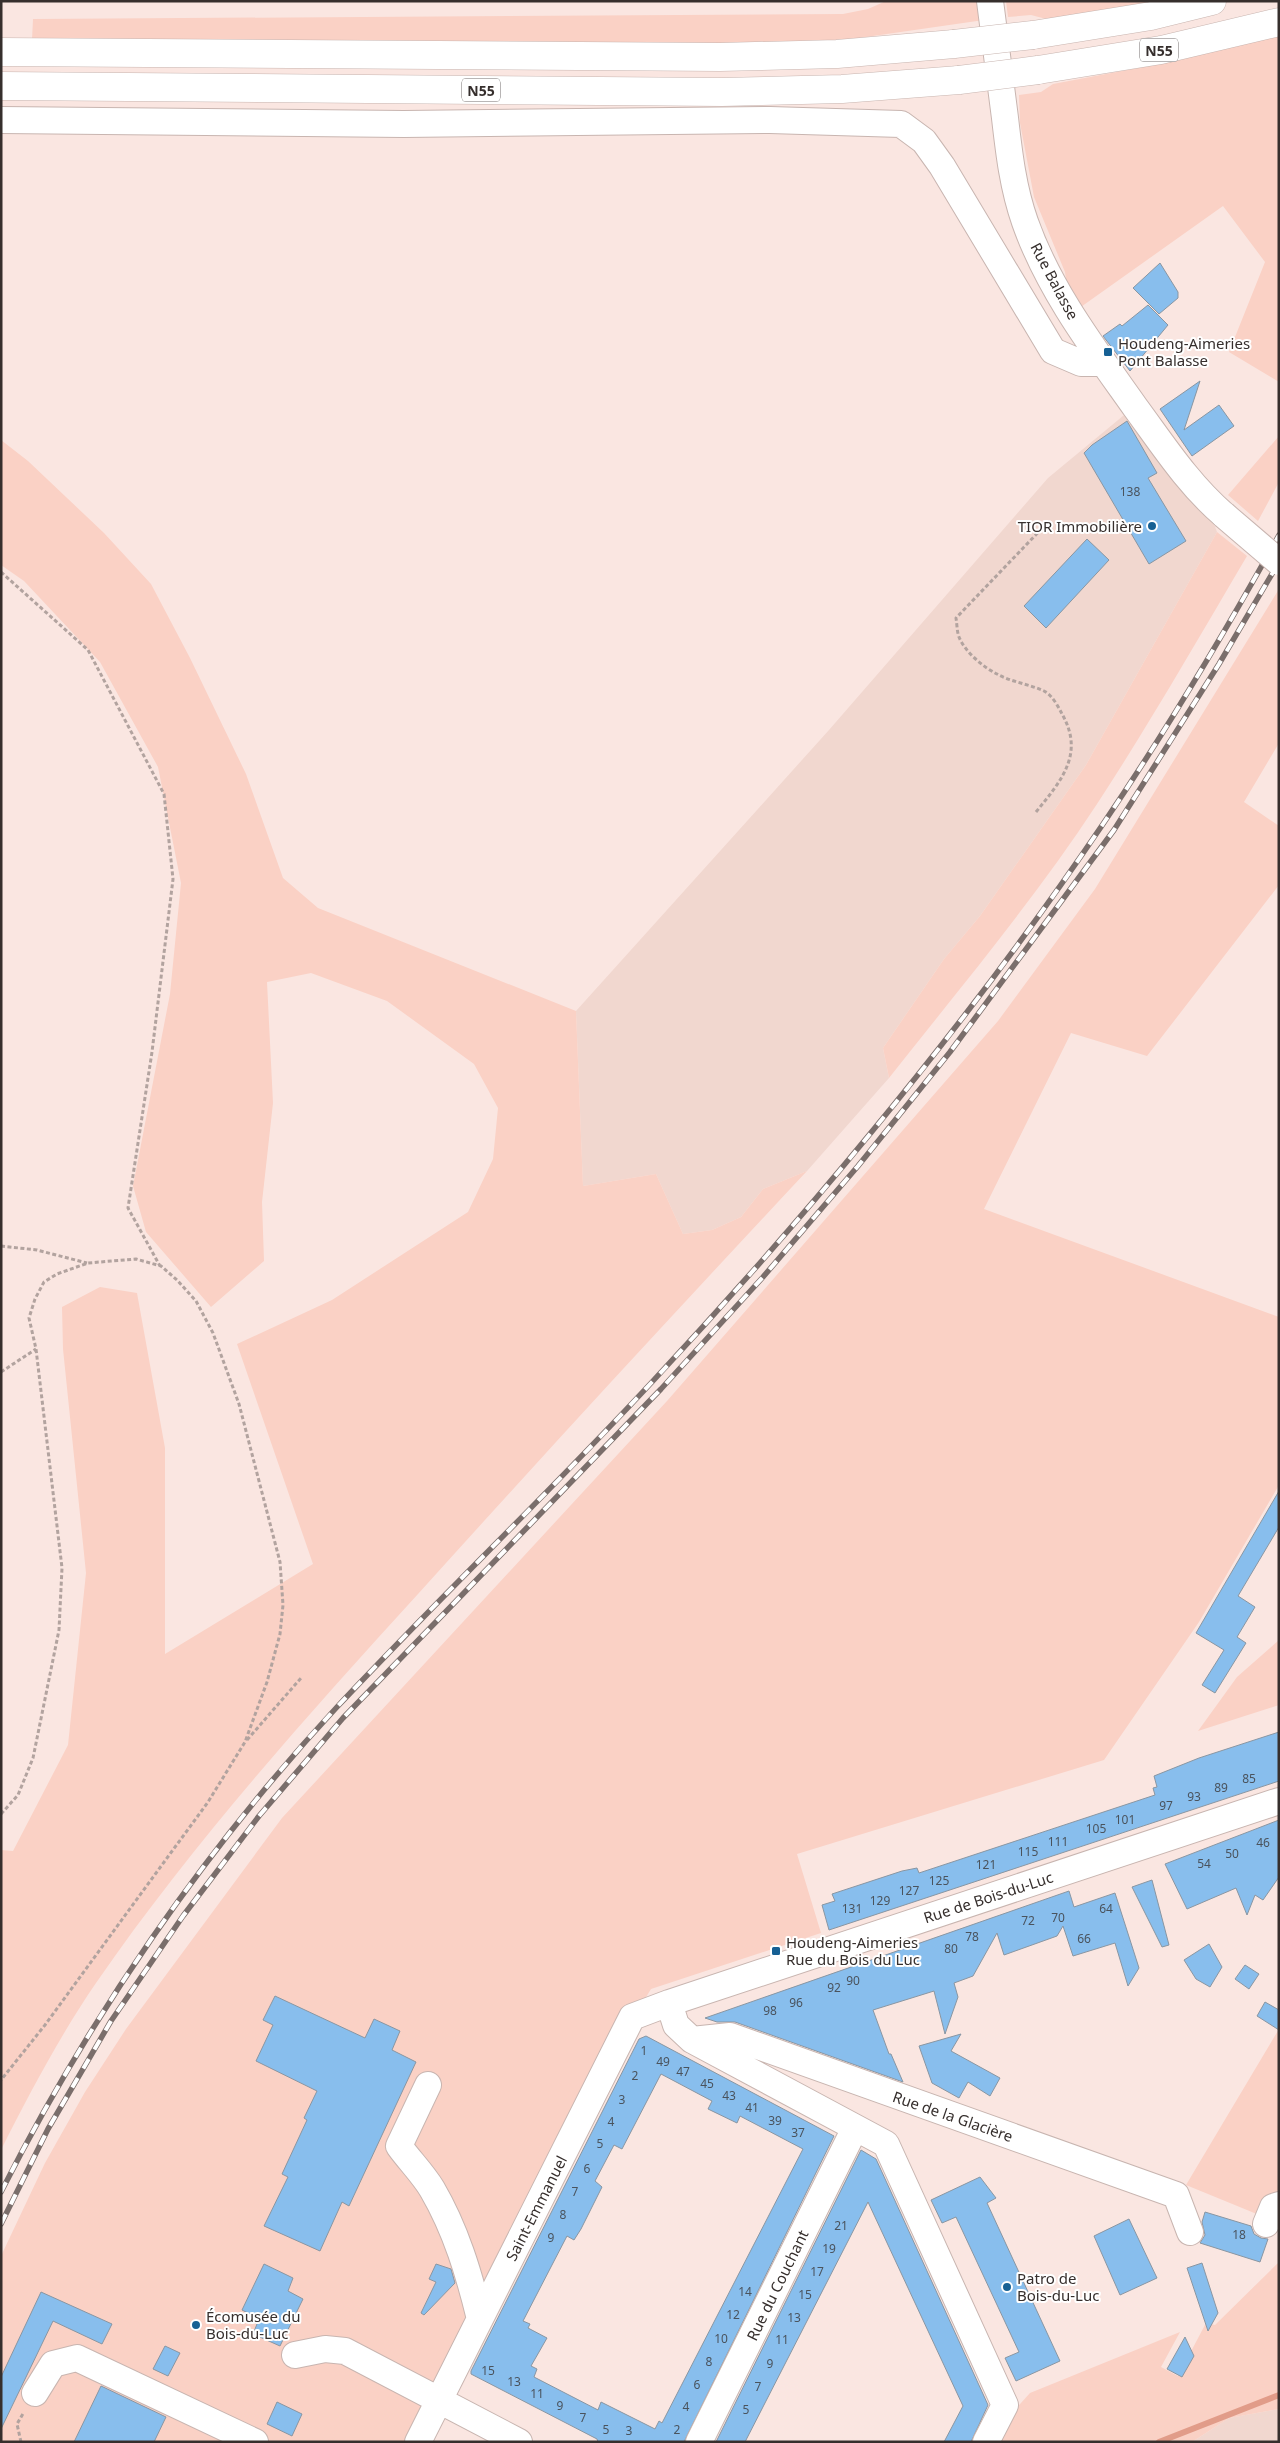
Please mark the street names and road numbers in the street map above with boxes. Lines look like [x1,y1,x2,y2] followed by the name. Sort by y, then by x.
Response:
[1140,38,1178,62] road number: N55
[462,78,500,102] road number: N55
[1026,239,1084,323] street label: Rue Balasse
[921,1867,1055,1927] street label: Rue de Bois-du-Luc
[890,2086,1016,2146] street label: Rue de la Glacière
[501,2152,571,2264] street label: Saint-Emmanuel
[742,2226,813,2344] street label: Rue du Couchant

